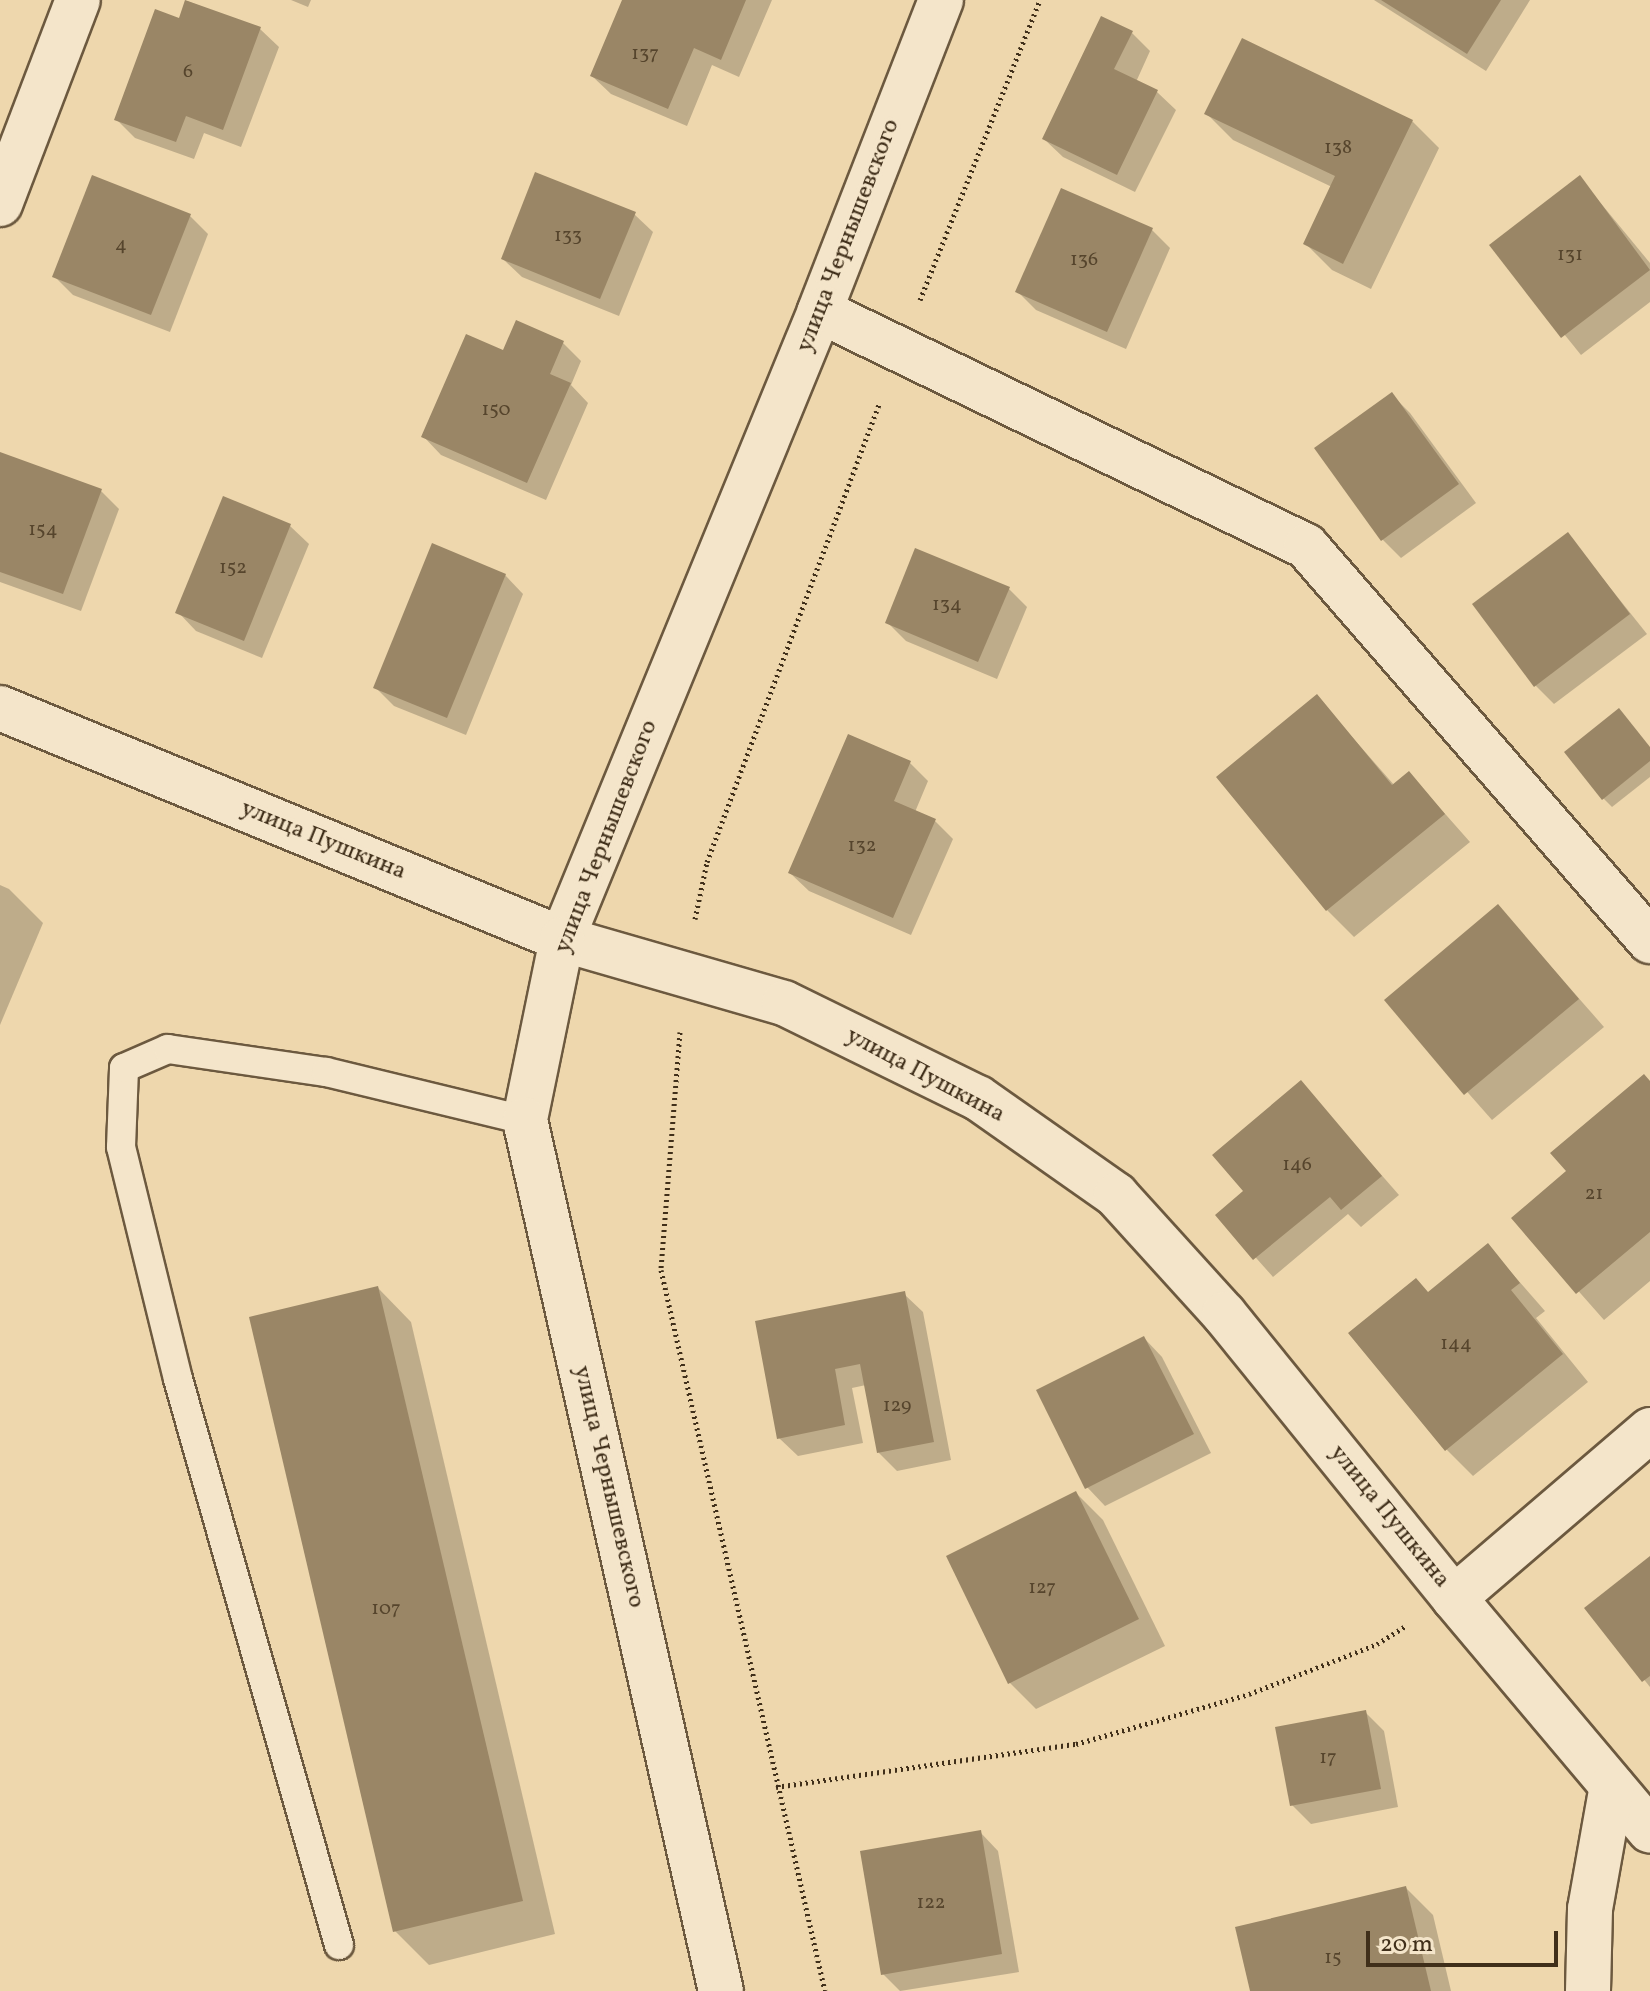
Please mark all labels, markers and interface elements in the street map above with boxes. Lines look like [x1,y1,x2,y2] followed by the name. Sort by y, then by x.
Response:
[631,42,659,66] house number: 137
[183,60,193,84] house number: 6
[791,115,907,357] street label: улица Чернышевского
[1324,136,1352,160] house number: 138
[554,224,582,248] house number: 133
[115,233,127,257] house number: 4
[1557,243,1583,267] house number: 131
[1070,248,1098,272] house number: 136
[482,398,510,422] house number: 150
[28,518,58,542] house number: 154
[219,556,247,580] house number: 152
[932,593,962,617] house number: 134
[549,716,665,958] street label: улица Чернышевского
[236,795,410,887] street label: улица Пушкина
[848,834,876,858] house number: 132
[841,1022,1009,1130] street label: улица Пушкина
[1282,1153,1312,1177] house number: 146
[1585,1182,1603,1206] house number: 21
[1440,1332,1472,1356] house number: 144
[566,1363,650,1611] street label: улица Чернышевского
[883,1394,911,1418] house number: 129
[1323,1440,1455,1594] street label: улица Пушкина
[1028,1576,1056,1600] house number: 127
[371,1597,401,1621] house number: 107
[1319,1746,1337,1770] house number: 17
[916,1891,946,1915] house number: 122
[1370,1915,1562,1965] scale bar
[1380,1928,1433,1962] text: 20 m
[1324,1946,1342,1970] house number: 15

